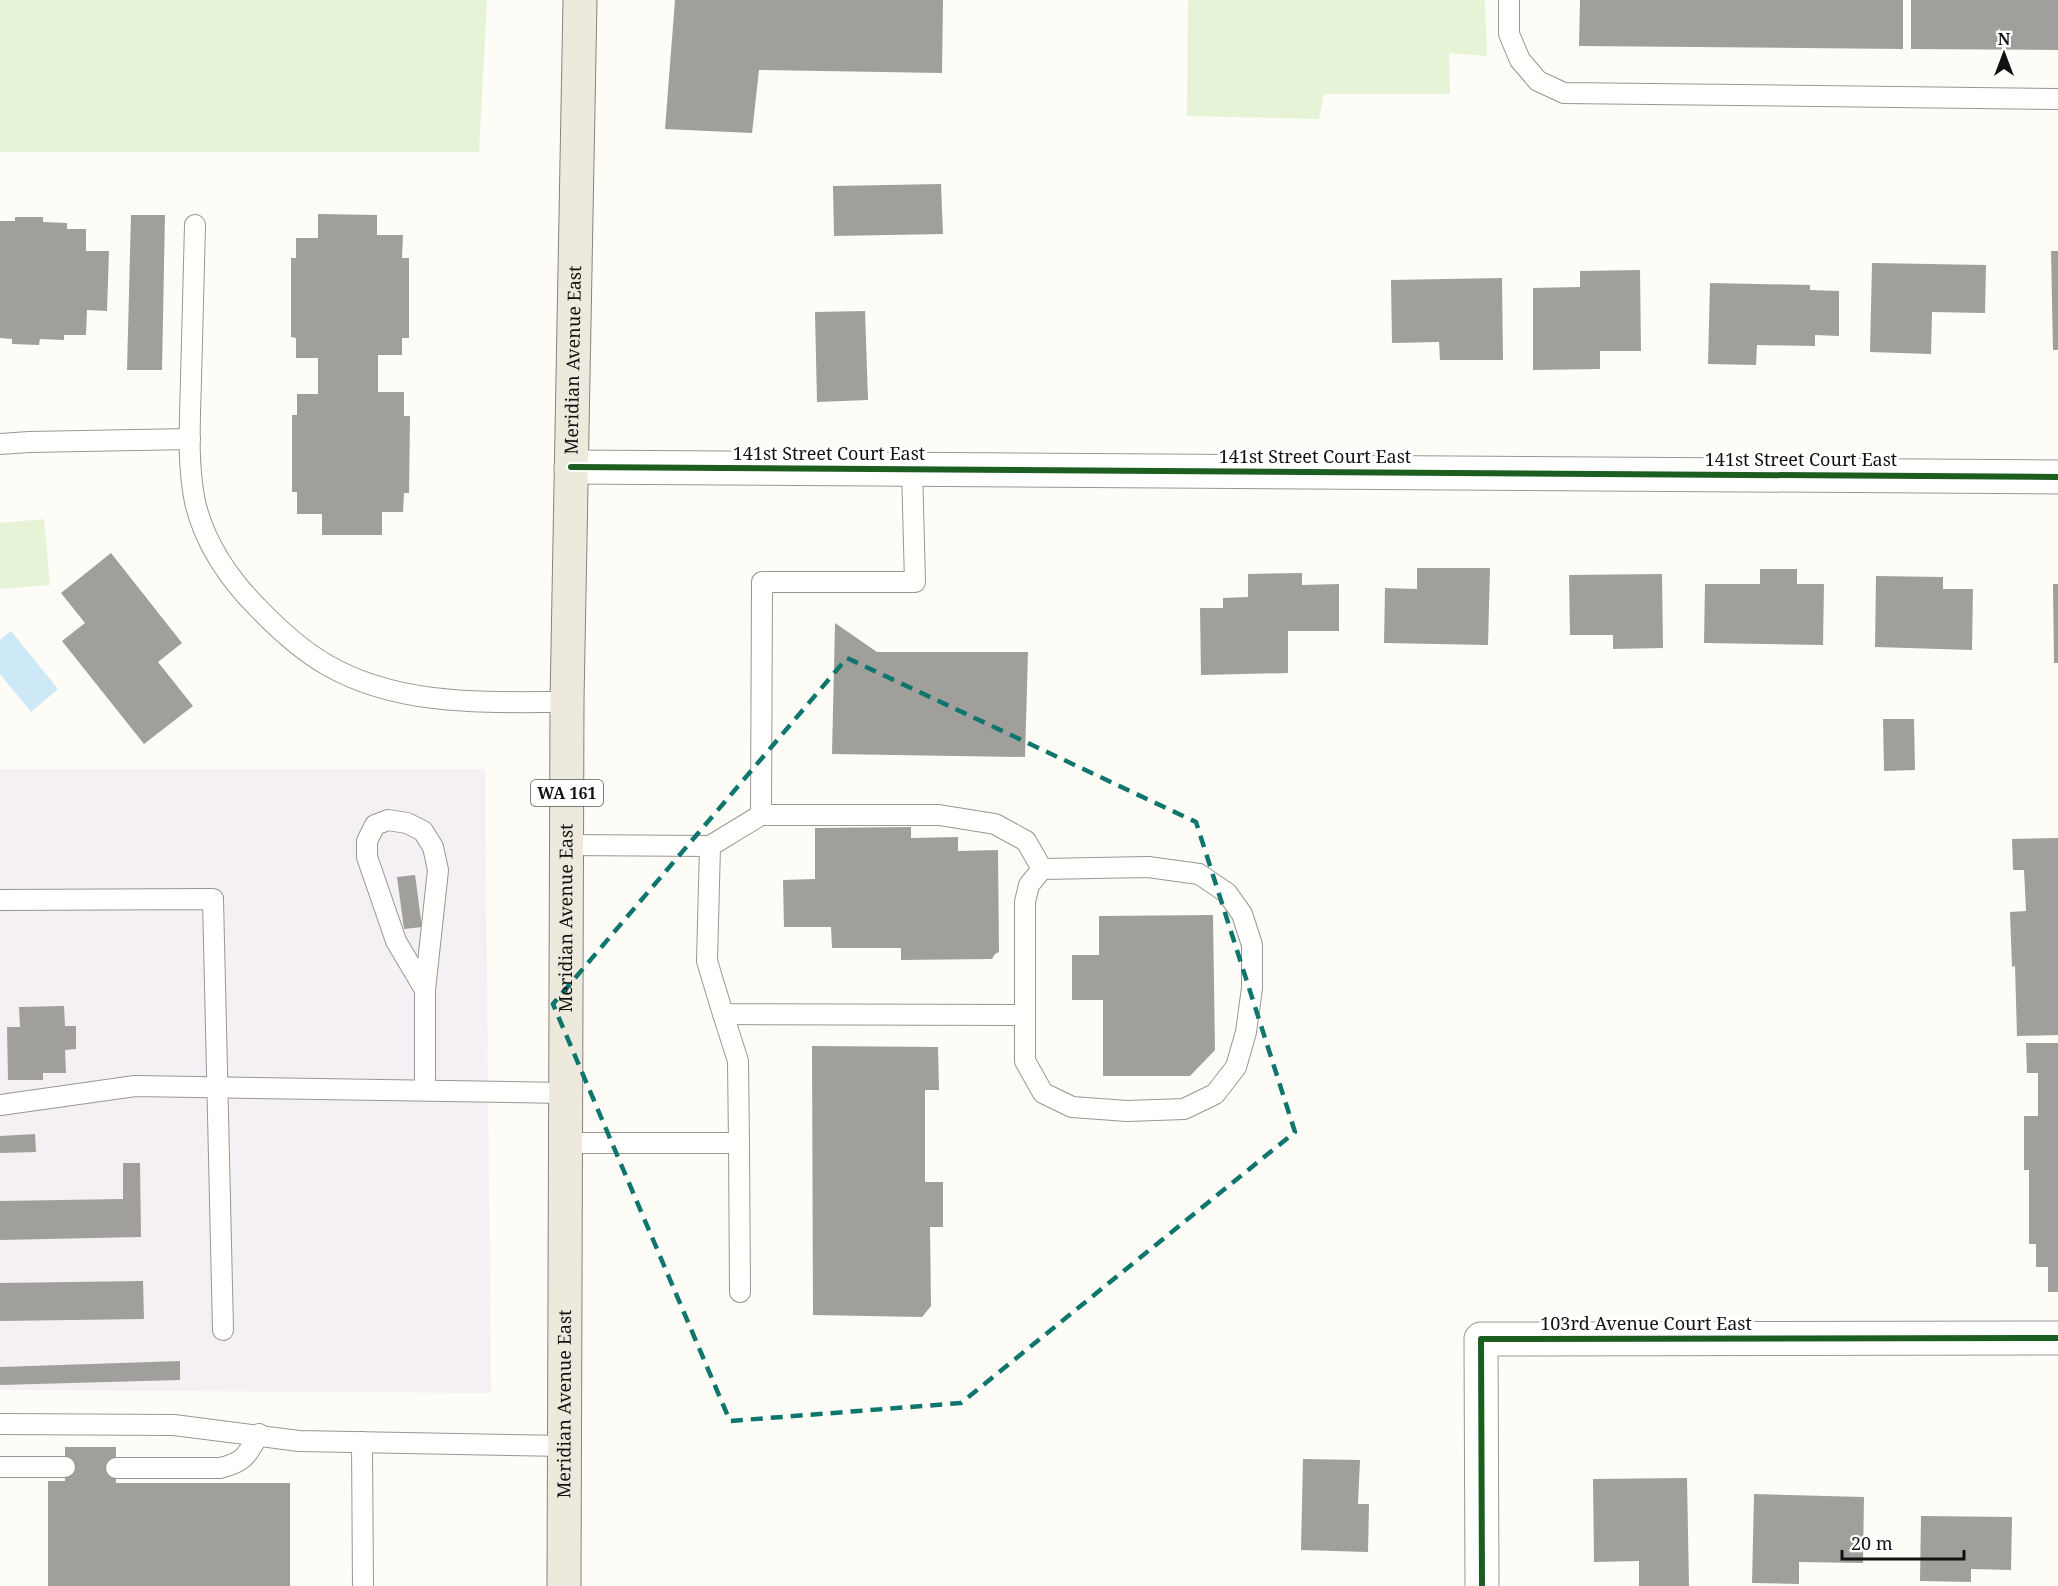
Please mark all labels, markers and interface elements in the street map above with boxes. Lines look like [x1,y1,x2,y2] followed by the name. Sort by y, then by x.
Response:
[1974,24,2034,84] north arrow
[1998,28,2011,50] text: N
[559,265,586,455] street label: Meridian Avenue East
[733,441,925,465] street label: 141st Street Court East
[1219,444,1411,468] street label: 141st Street Court East
[1705,447,1897,471] street label: 141st Street Court East
[531,780,603,806] road number: WA 161
[553,823,578,1013] street label: Meridian Avenue East
[551,1309,576,1499] street label: Meridian Avenue East
[1540,1311,1752,1335] street label: 103rd Avenue Court East
[1842,1523,1964,1561] scale bar
[1851,1531,1893,1555] text: 20 m

